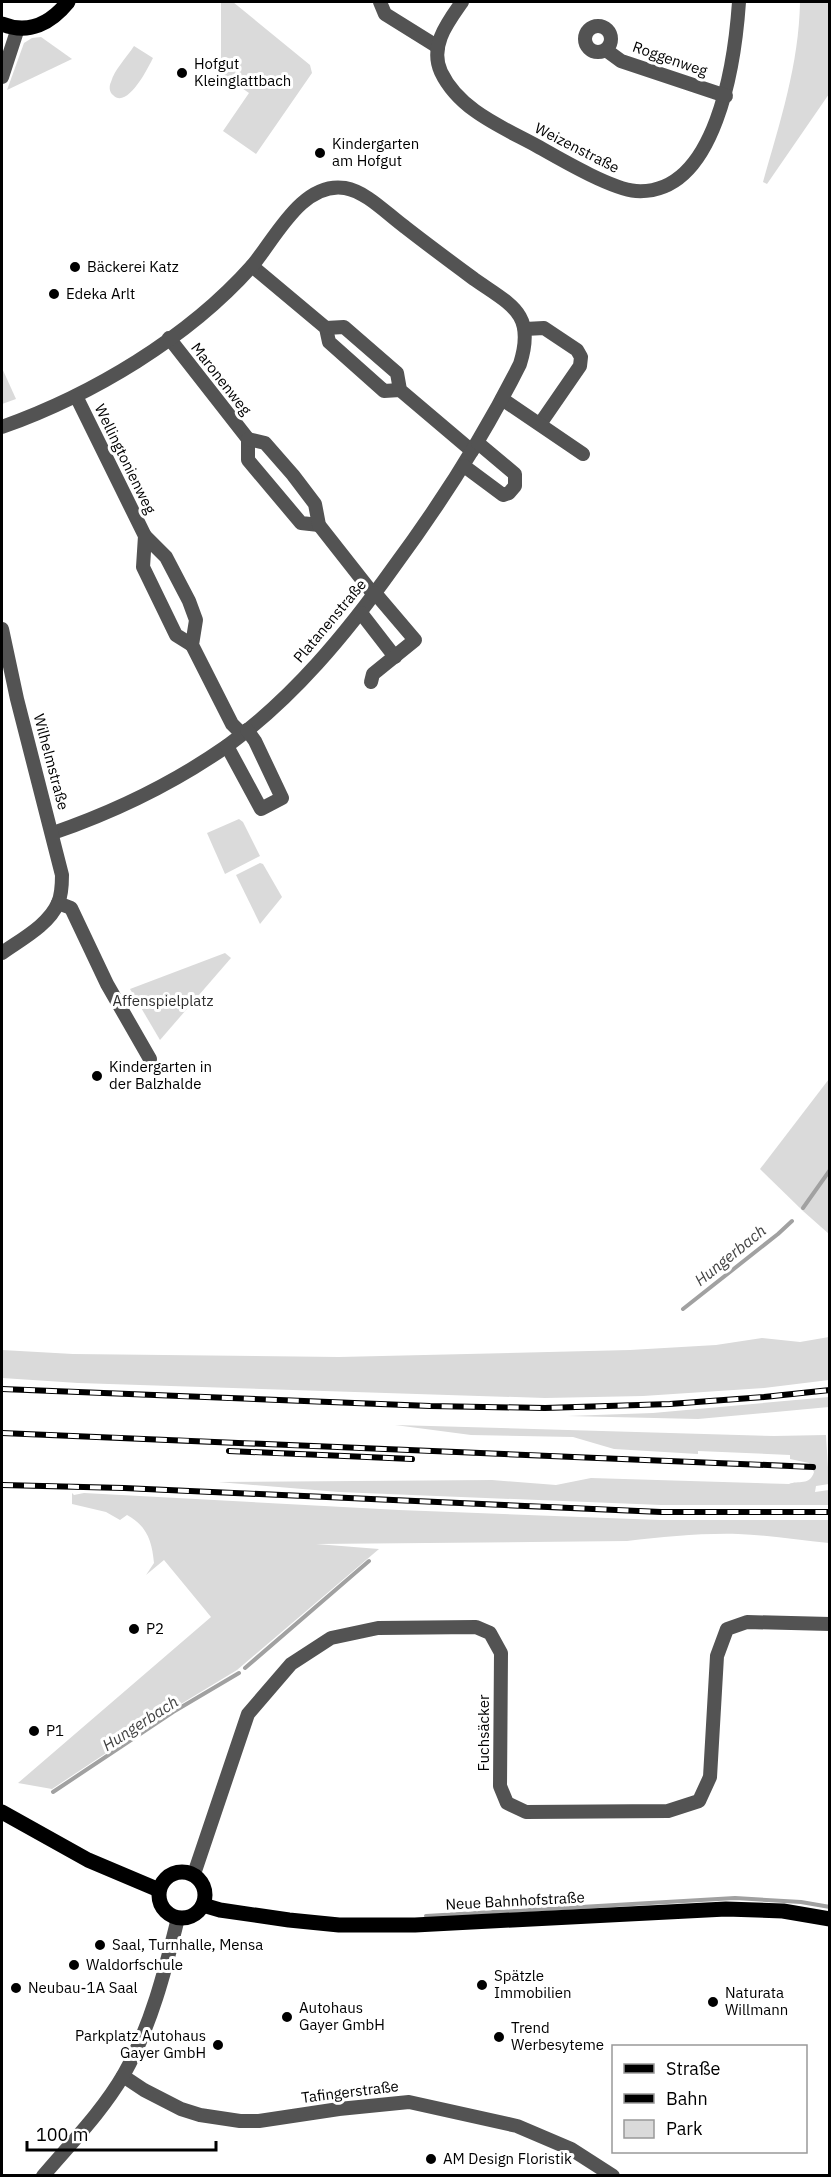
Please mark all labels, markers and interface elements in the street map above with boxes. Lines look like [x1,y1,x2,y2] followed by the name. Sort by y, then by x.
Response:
[630,37,710,80] street label: Roggenweg
[194,54,291,90] place label: Hofgut Kleinglattbach
[175,66,189,80] marker: Hofgut Kleinglattbach
[532,118,623,177] street label: Weizenstraße
[332,134,419,170] place label: Kindergarten am Hofgut
[313,146,327,160] marker: Kindergarten am Hofgut
[87,257,179,276] place label: Bäckerei Katz
[68,260,82,274] marker: Bäckerei Katz
[66,284,135,303] place label: Edeka Arlt
[47,287,61,301] marker: Edeka Arlt
[187,339,256,419] street label: Maronenweg
[91,401,160,517] street label: Wellingtonienweg
[289,575,370,666] street label: Platanenstraße
[30,712,73,812] street label: Wilhelmstraße
[112,991,214,1010] park label: Affenspielplatz
[109,1057,212,1093] place label: Kindergarten in der Balzhalde
[90,1069,104,1083] marker: Kindergarten in der Balzhalde
[690,1220,770,1290] water label: Hungerbach
[146,1619,164,1638] place label: P2
[127,1622,141,1636] marker: P2
[98,1691,182,1755] water label: Hungerbach
[474,1694,493,1771] street label: Fuchsäcker
[46,1721,64,1740] place label: P1
[27,1724,41,1738] marker: P1
[445,1887,585,1914] street label: Neue Bahnhofstraße
[112,1935,263,1954] place label: Saal, Turnhalle, Mensa
[93,1938,107,1952] marker: Saal, Turnhalle, Mensa
[86,1955,183,1974] place label: Waldorfschule
[67,1958,81,1972] marker: Waldorfschule
[494,1966,572,2002] place label: Spätzle Immobilien
[28,1978,138,1997] place label: Neubau-1A Saal
[475,1978,489,1992] marker: Spätzle Immobilien
[9,1981,23,1995] marker: Neubau-1A Saal
[725,1983,788,2019] place label: Naturata Willmann
[706,1995,720,2009] marker: Naturata Willmann
[299,1998,385,2034] place label: Autohaus Gayer GmbH
[280,2010,294,2024] marker: Autohaus Gayer GmbH
[511,2018,604,2054] place label: Trend Werbesyteme
[75,2026,206,2062] place label: Parkplatz Autohaus Gayer GmbH
[492,2030,506,2044] marker: Trend Werbesyteme
[211,2038,225,2052] marker: Parkplatz Autohaus Gayer GmbH
[612,2045,807,2153] legend
[666,2057,720,2080] text: Straße
[300,2076,400,2107] street label: Tafingerstraße
[666,2087,708,2110] text: Bahn
[27,2114,216,2152] scale bar
[666,2117,703,2140] text: Park
[36,2123,88,2146] text: 100 m
[443,2149,572,2168] place label: AM Design Floristik
[424,2152,438,2166] marker: AM Design Floristik

